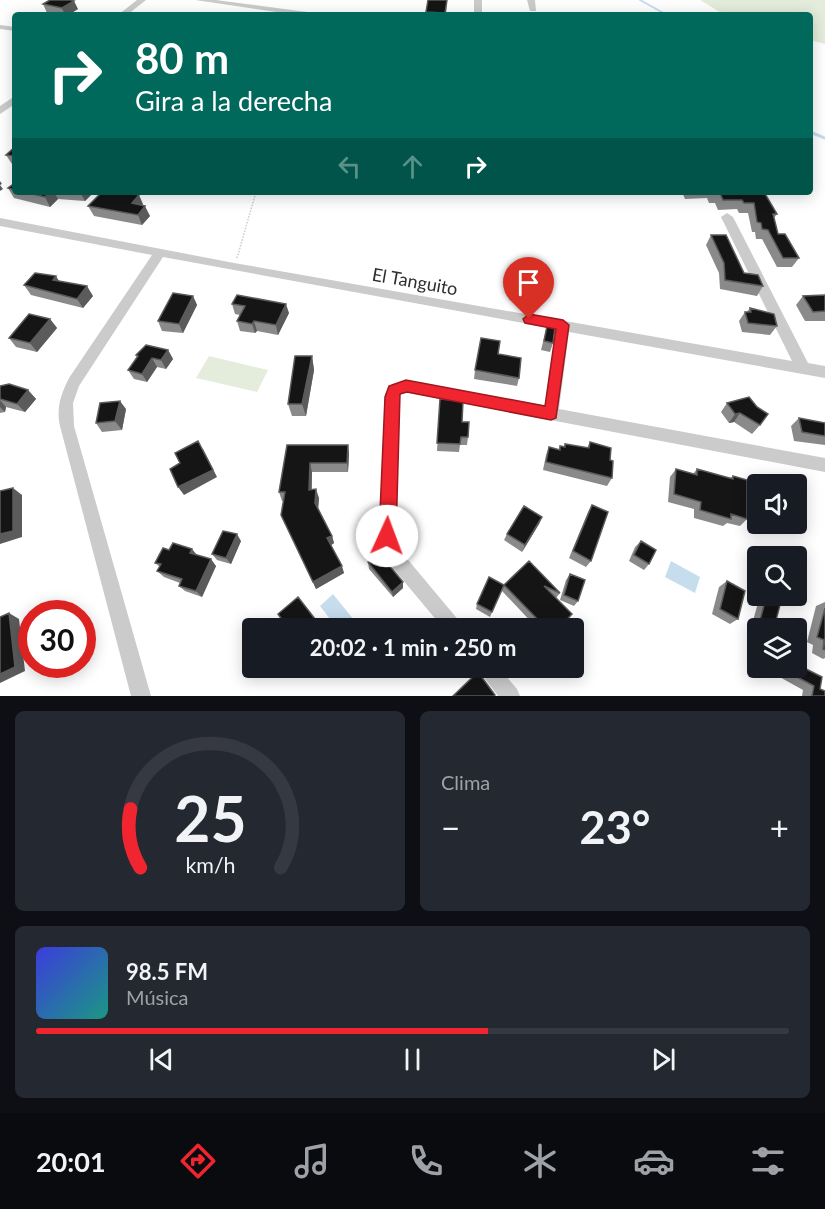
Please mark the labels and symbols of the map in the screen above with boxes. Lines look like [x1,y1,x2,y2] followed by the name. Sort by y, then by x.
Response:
[503,257,554,319] pin
[370,263,460,299] street label: El Tanguito
[355,504,419,568] position arrow
[18,600,96,678] speed limit sign: 30

